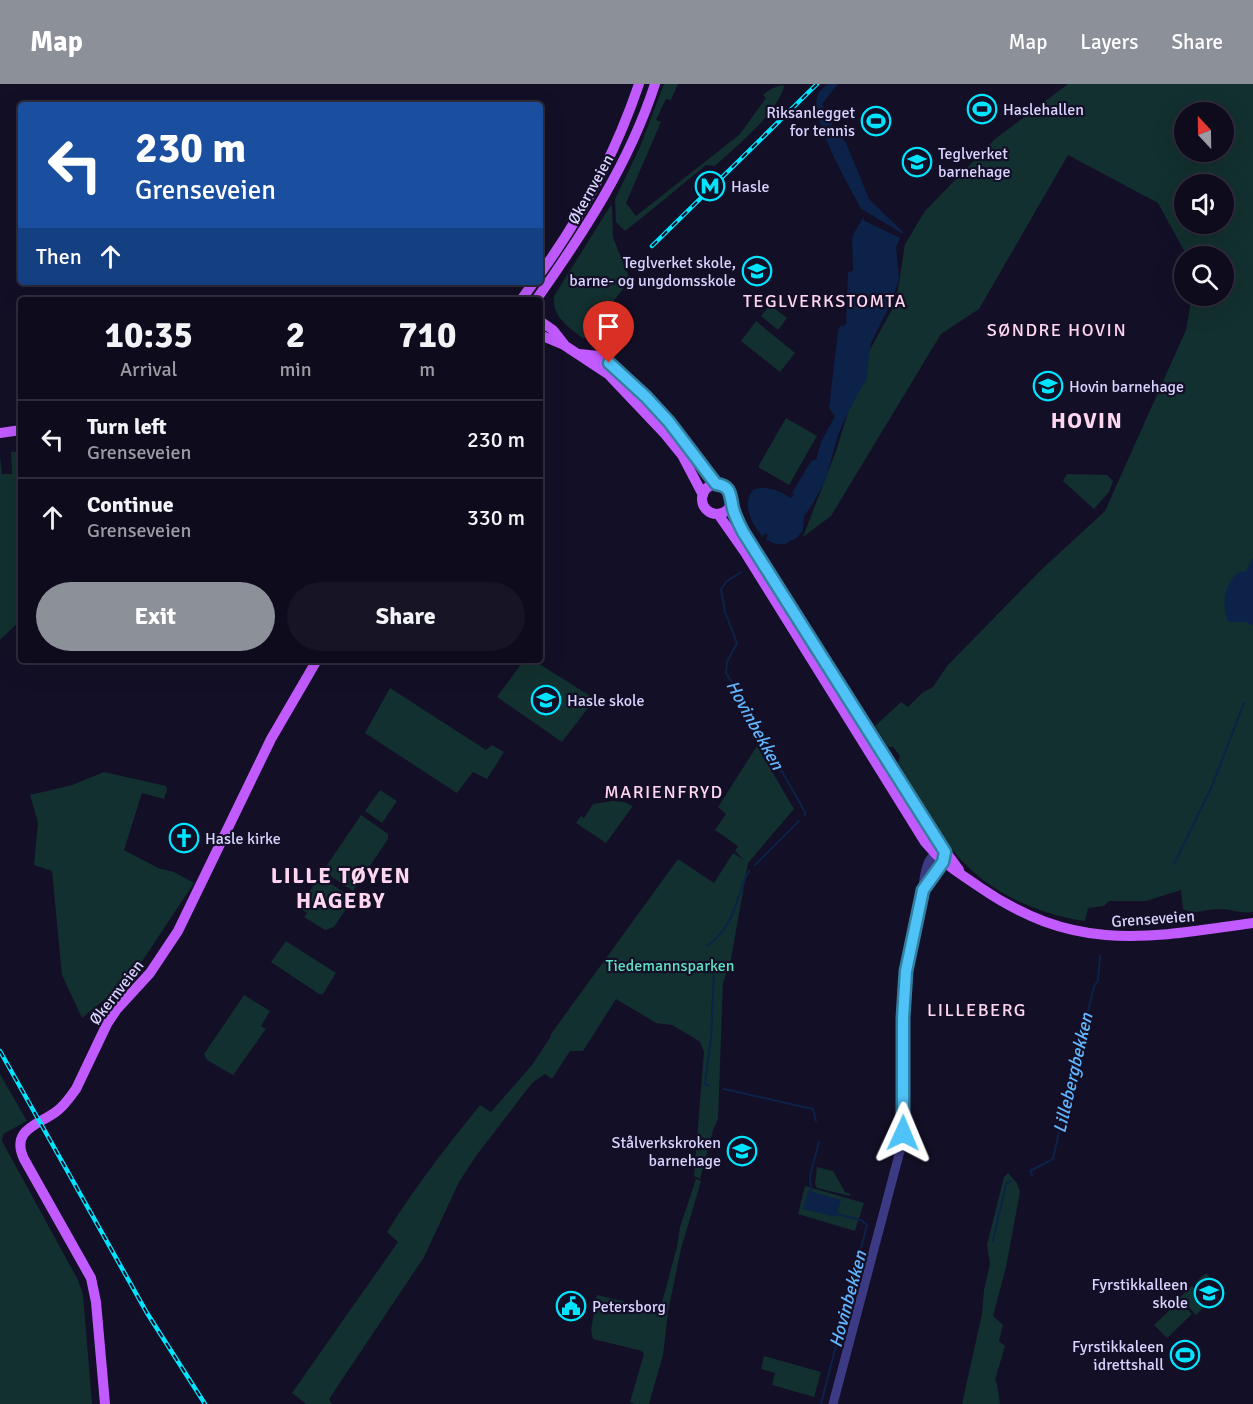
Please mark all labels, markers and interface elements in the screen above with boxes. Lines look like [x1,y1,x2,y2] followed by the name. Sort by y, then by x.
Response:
[30,25,83,59] text: Map
[1009,29,1047,55] text: Map
[1080,29,1138,55] text: Layers
[1171,29,1223,55] text: Share
[966,93,998,125] sports icon: Haslehallen
[1003,100,1084,120] place label: Haslehallen
[1174,102,1234,162] north arrow
[1174,102,1234,306] map controls
[766,103,855,141] place label: Riksanlegget for tennis
[860,105,892,137] sports icon: Riksanlegget for tennis
[135,123,246,174] text: 230 m
[36,126,114,204] icon: left
[938,144,1010,182] place label: Teglverket barnehage
[901,146,933,178] school or university icon: Teglverket barnehage
[564,151,618,228] street label: Økernveien
[694,170,726,202] metro station icon: Hasle
[135,174,276,207] text: Grenseveien
[1174,174,1234,234] button: sound
[731,177,769,197] place label: Hasle
[94,240,127,273] icon: ahead
[36,243,82,270] text: Then
[1174,246,1234,306] button: search
[569,253,736,291] place label: Teglverket skole, barne- og ungdomsskole
[741,255,773,287] school or university icon: Teglverket skole, barne- og ungdomsskole
[743,290,907,312] district label: TEGLVERKSTOMTA
[583,301,634,363] pin
[592,310,625,343] icon: arrive
[105,313,193,358] text: 10:35
[286,313,305,358] text: 2
[398,313,456,358] text: 710
[987,319,1127,341] district label: SØNDRE HOVIN
[120,357,177,382] text: Arrival
[279,357,312,382] text: min
[419,357,435,382] text: m
[1032,370,1064,402] school or university icon: Hovin barnehage
[1069,377,1184,397] place label: Hovin barnehage
[1051,407,1123,434] district label: HOVIN
[87,413,167,440] text: Turn left
[36,423,69,456] icon: left
[467,426,525,453] text: 230 m
[87,440,191,465] text: Grenseveien
[87,491,174,518] text: Continue
[36,501,69,534] icon: ahead
[467,504,525,531] text: 330 m
[87,518,191,543] text: Grenseveien
[36,582,275,651] button: Exit
[287,582,525,651] button: Share
[721,676,789,775] water label: Hovinbekken
[530,684,562,716] school or university icon: Hasle skole
[567,691,645,711] place label: Hasle skole
[604,781,724,803] district label: MARIENFRYD
[168,822,200,854] church icon: Hasle kirke
[205,829,281,849] place label: Hasle kirke
[271,862,411,914] district label: LILLE TØYEN HAGEBY
[1111,906,1195,932] street label: Grenseveien
[85,956,148,1029] street label: Økernveien
[606,956,734,976] park label: Tiedemannsparken
[927,999,1027,1021] district label: LILLEBERG
[1048,1010,1098,1135] water label: Lillebergbekken
[871,1101,935,1165] position arrow
[612,1133,721,1171] place label: Stålverkskroken barnehage
[726,1135,758,1167] school or university icon: Stålverkskroken barnehage
[825,1247,872,1350] water label: Hovinbekken
[1092,1275,1188,1313] place label: Fyrstikkalleen skole
[1193,1277,1225,1309] school or university icon: Fyrstikkalleen skole
[555,1290,587,1322] public building icon: Petersborg
[592,1297,666,1317] place label: Petersborg
[1072,1337,1164,1375] place label: Fyrstikkaleen idrettshall
[1169,1339,1201,1371] sports icon: Fyrstikkaleen idrettshall

